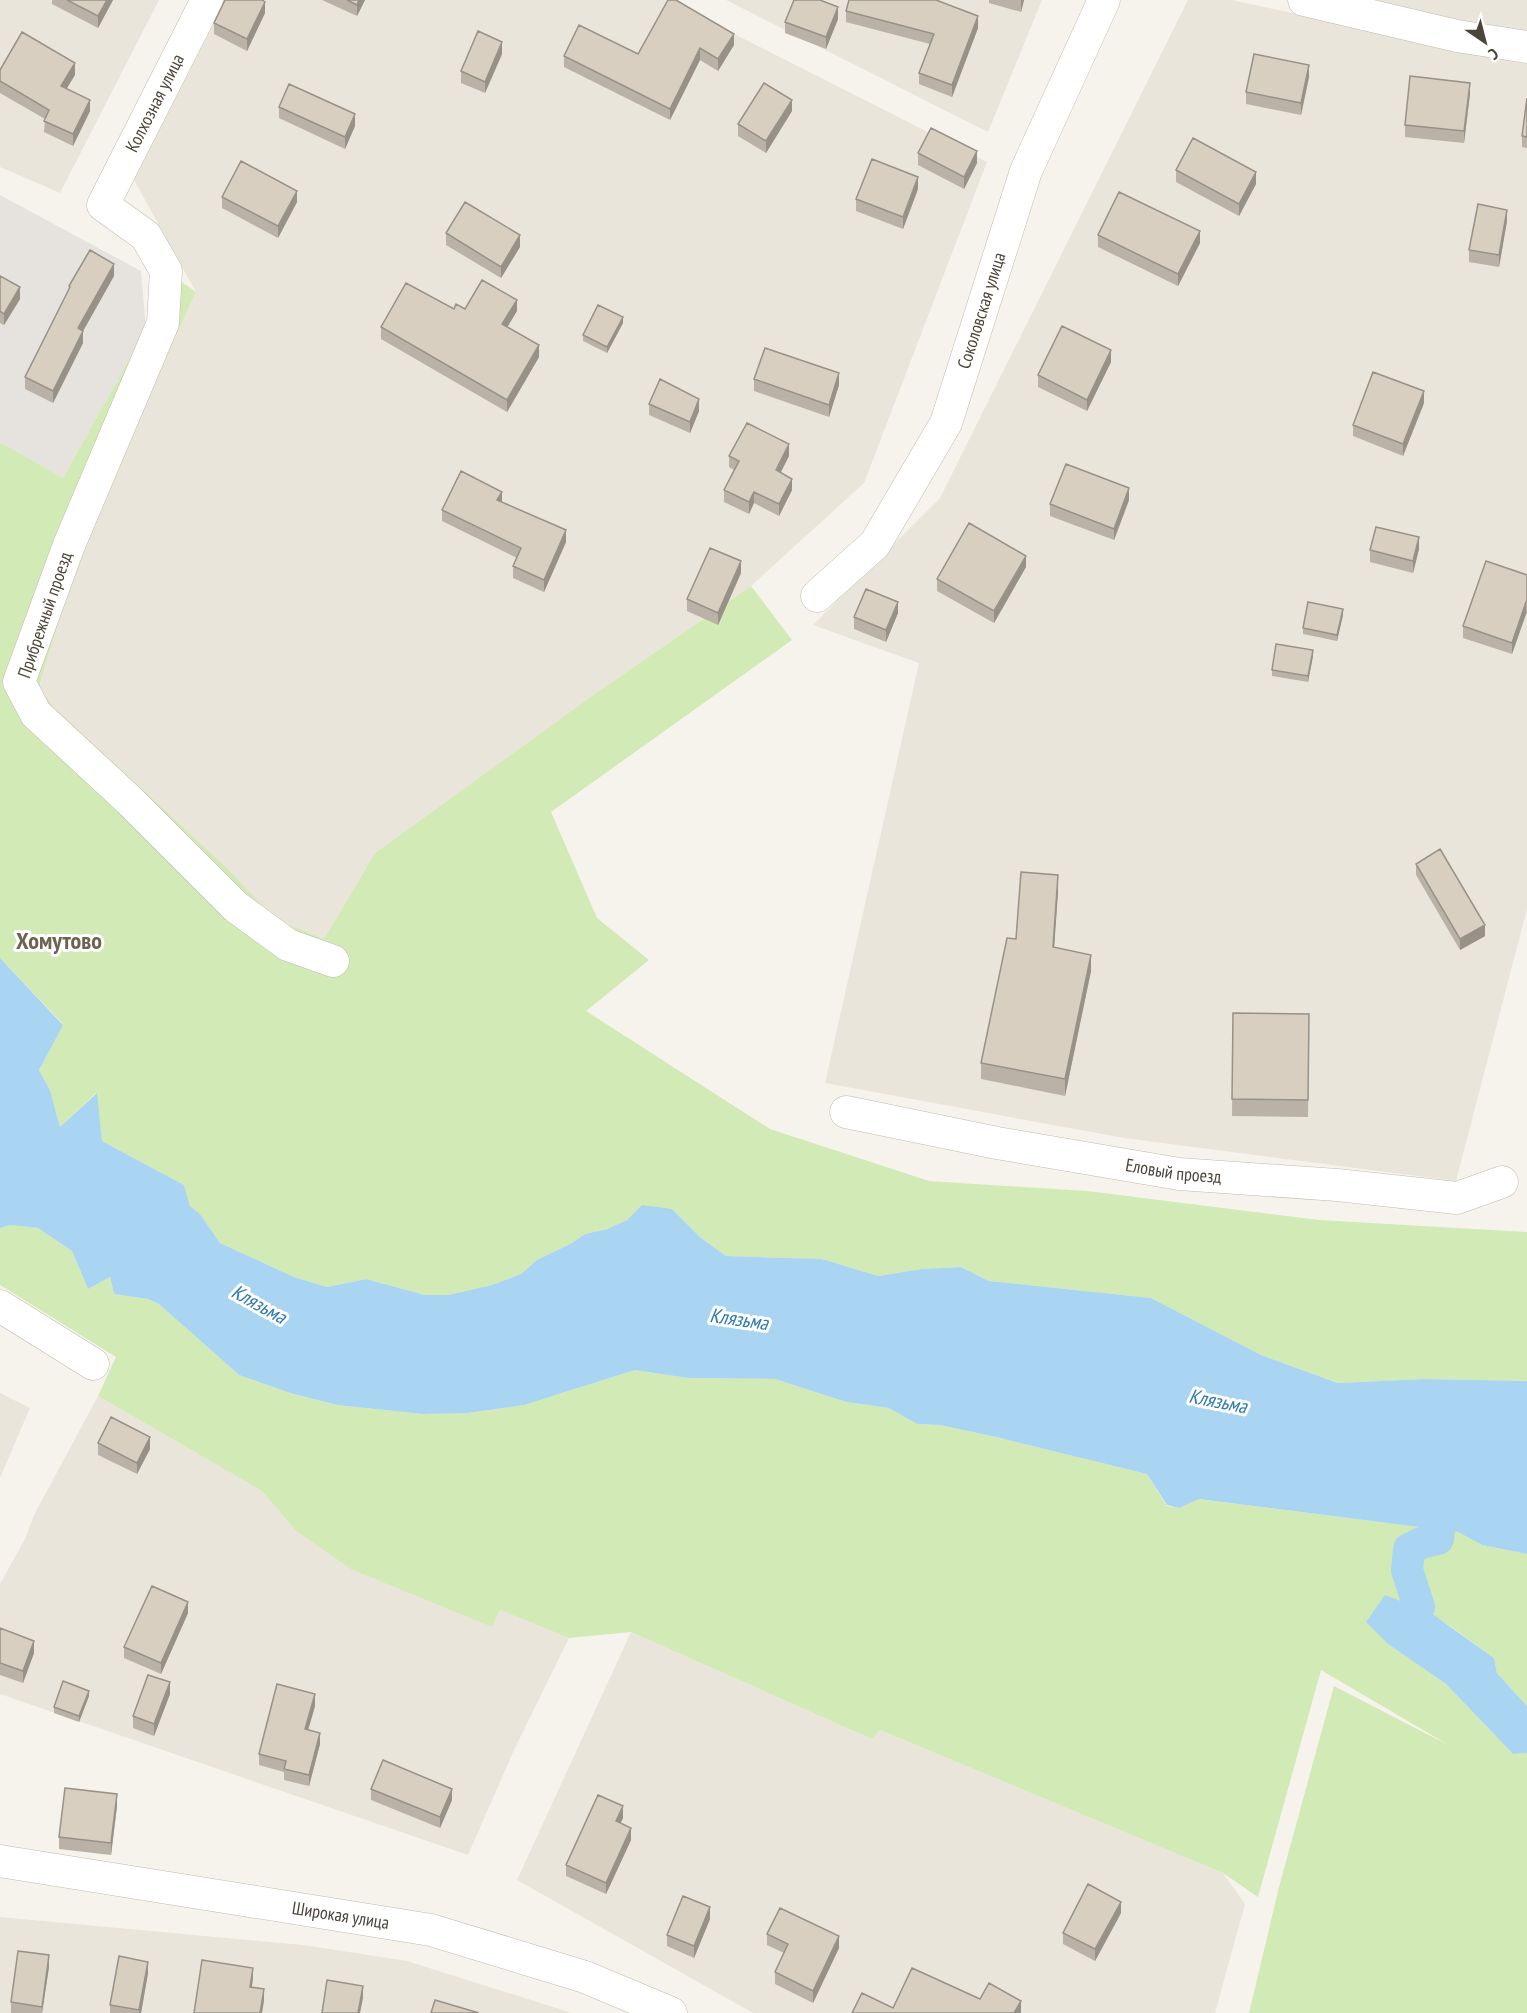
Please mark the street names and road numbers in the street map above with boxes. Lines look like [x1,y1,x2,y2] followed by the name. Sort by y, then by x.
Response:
[120,50,189,156] street label: Колхозная улица
[952,250,1010,372] street label: Соколовская улица
[12,549,77,681] street label: Прибрежный проезд
[1124,1153,1222,1188] street label: Еловый проезд
[291,1896,391,1934] street label: Широкая улица

